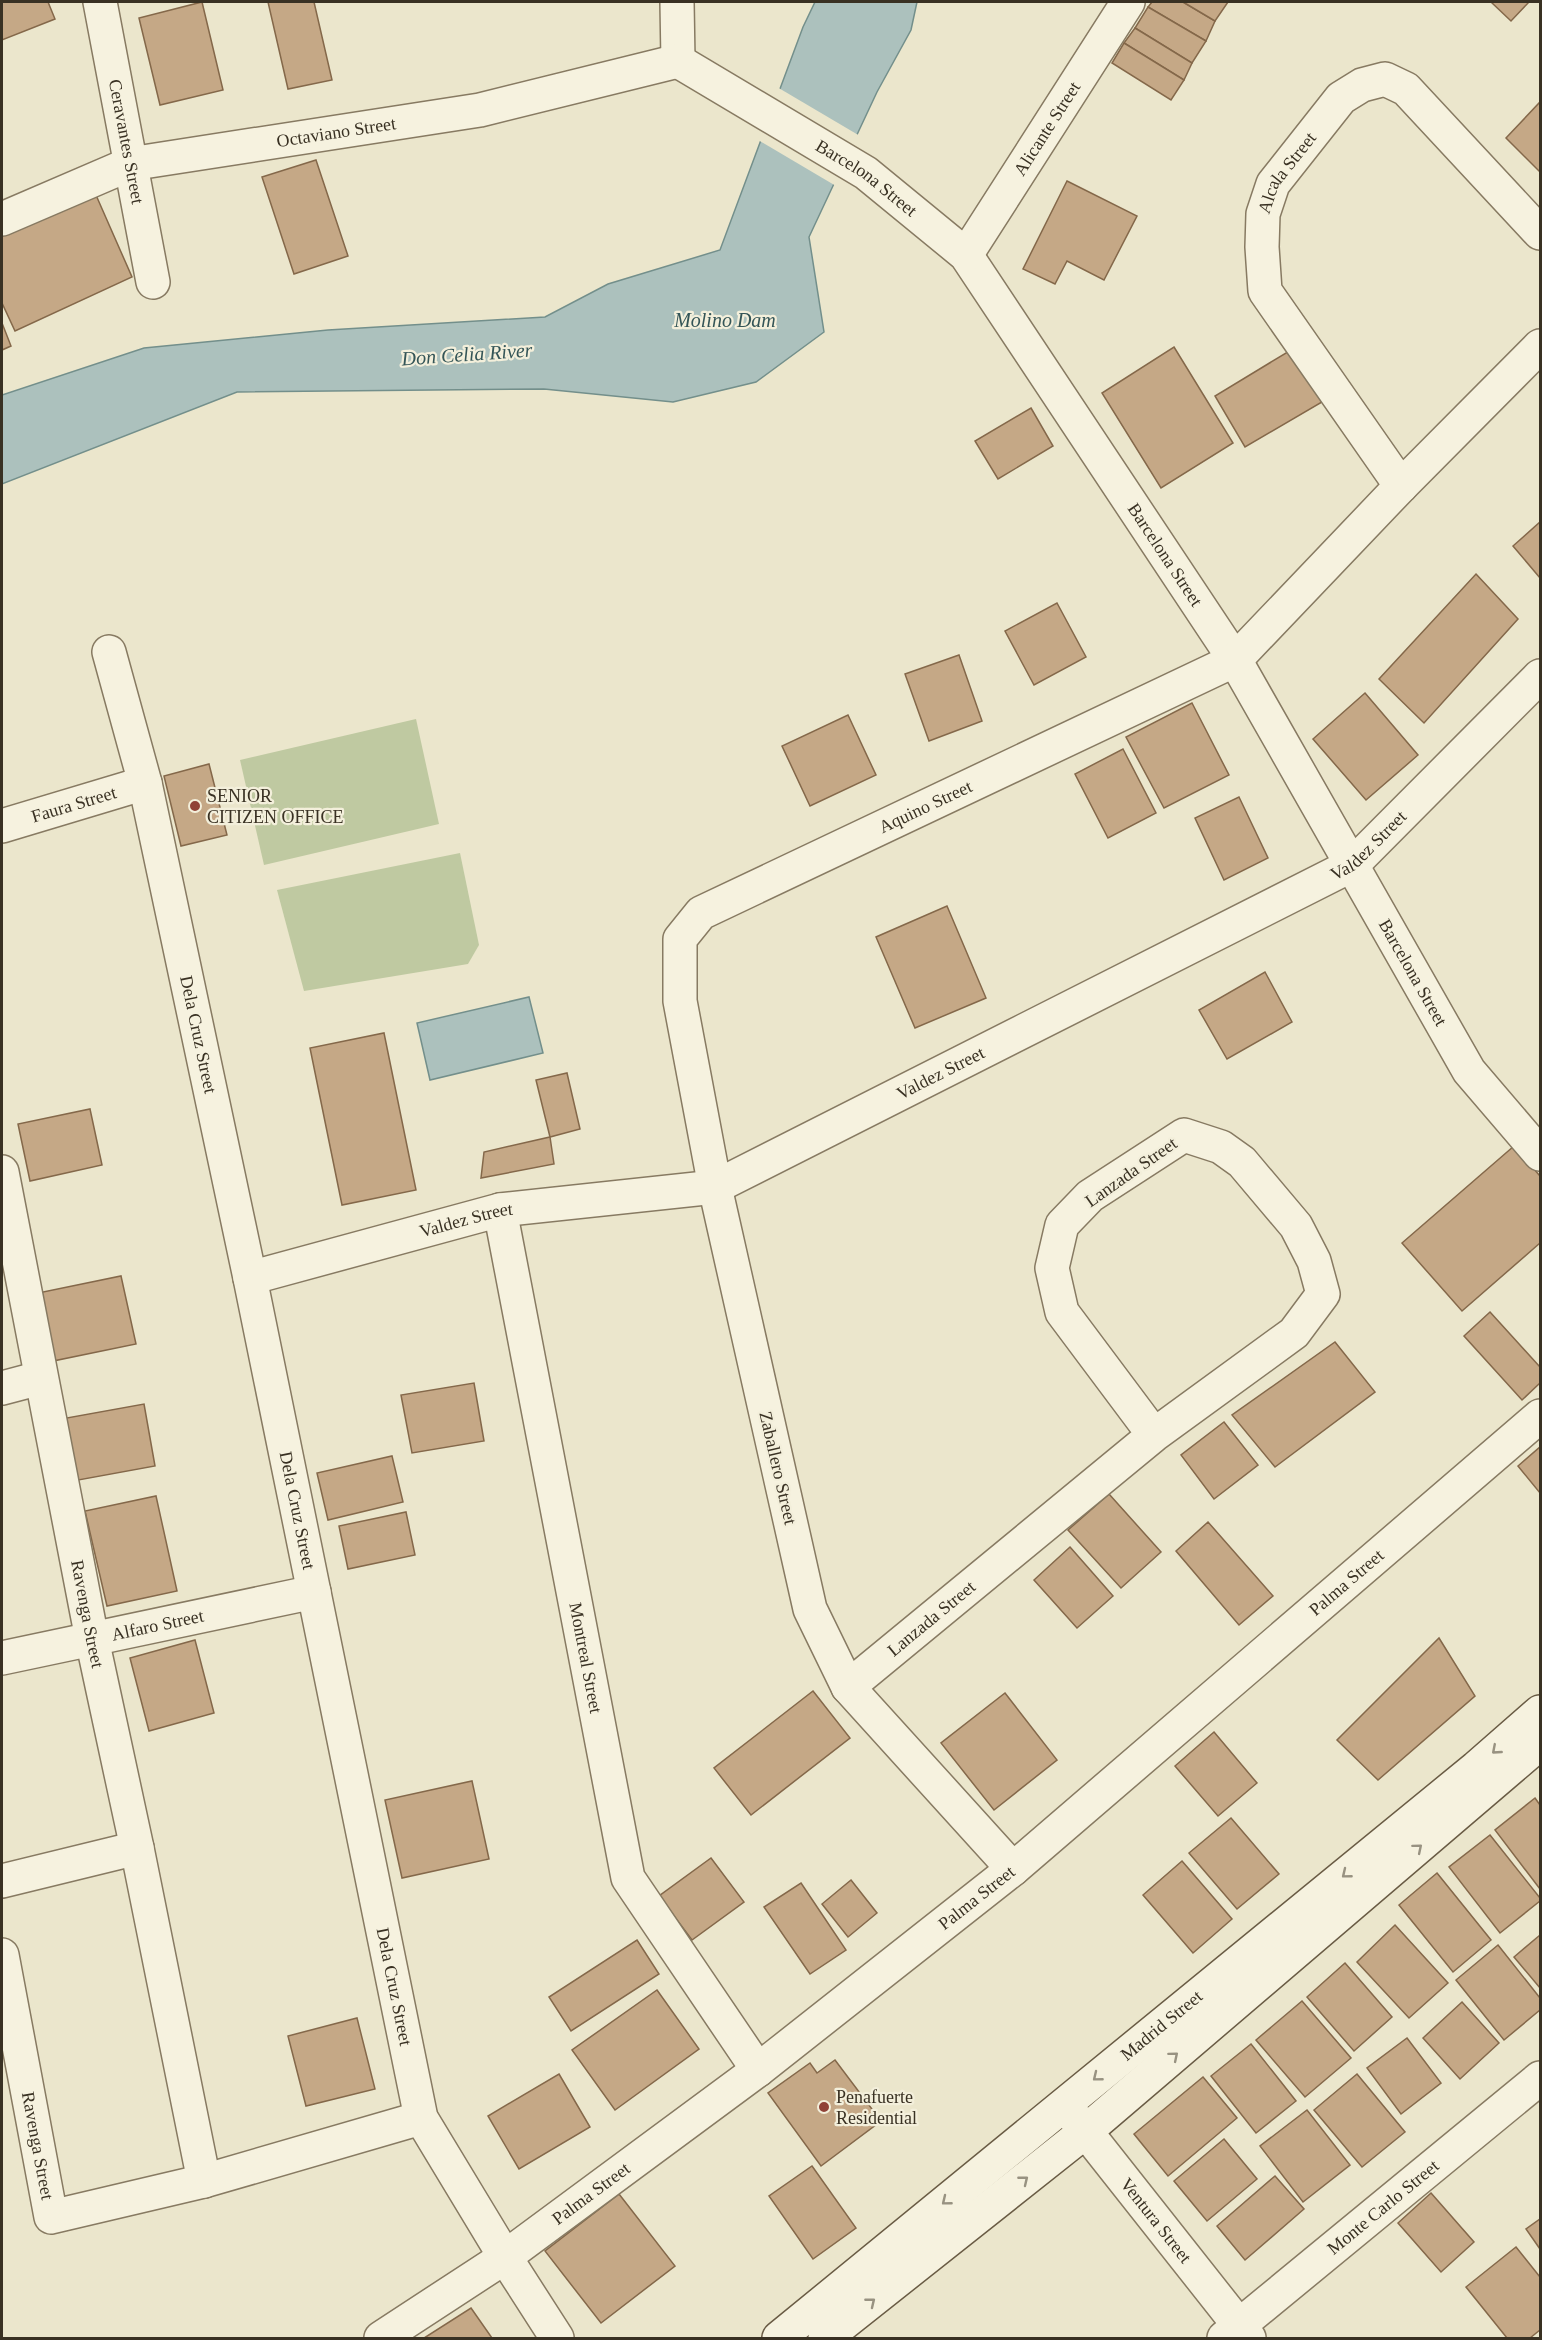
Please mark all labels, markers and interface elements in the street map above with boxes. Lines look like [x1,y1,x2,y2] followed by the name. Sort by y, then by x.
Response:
[105,77,148,206] street label: Ceravantes Street
[1009,78,1084,179] street label: Alicante Street
[275,113,397,151] street label: Octaviano Street
[1254,128,1320,216] street label: Alcala Street
[812,135,921,221] street label: Barcelona Street
[673,309,776,331] water label: Molino Dam
[400,338,533,370] water label: Don Celia River
[1124,499,1207,610] street label: Barcelona Street
[876,776,975,837] street label: Aquino Street
[29,782,119,827] street label: Faura Street
[207,786,344,827] place label: SENIOR CITIZEN OFFICE
[188,799,202,813] marker: SENIOR CITIZEN OFFICE
[1327,806,1410,884] street label: Valdez Street
[1375,916,1451,1029] street label: Barcelona Street
[176,974,221,1095] street label: Dela Cruz Street
[893,1043,988,1103] street label: Valdez Street
[1081,1133,1181,1211] street label: Lanzada Street
[417,1199,514,1241] street label: Valdez Street
[755,1410,801,1526] street label: Zaballero Street
[276,1450,319,1571] street label: Dela Cruz Street
[1305,1545,1388,1620] street label: Palma Street
[67,1558,108,1670] street label: Ravenga Street
[884,1576,979,1660] street label: Lanzada Street
[565,1601,606,1715] street label: Montreal Street
[110,1606,205,1645] street label: Alfaro Street
[1492,1743,1503,1754] one-way arrow
[1411,1844,1422,1855] one-way arrow
[934,1862,1019,1934] street label: Palma Street
[1342,1867,1353,1878] one-way arrow
[372,1926,416,2047] street label: Dela Cruz Street
[1117,1986,1206,2065] street label: Madrid Street
[1167,2052,1178,2063] one-way arrow
[1093,2070,1104,2081] one-way arrow
[836,2087,917,2128] place label: Penafuerte Residential
[18,2090,58,2201] street label: Ravenga Street
[817,2100,831,2114] marker: Penafuerte Residential
[1323,2156,1443,2259] street label: Monte Carlo Street
[548,2158,634,2229] street label: Palma Street
[1116,2174,1196,2267] street label: Ventura Street
[1017,2177,1028,2188] one-way arrow
[942,2194,953,2205] one-way arrow
[864,2298,875,2309] one-way arrow

